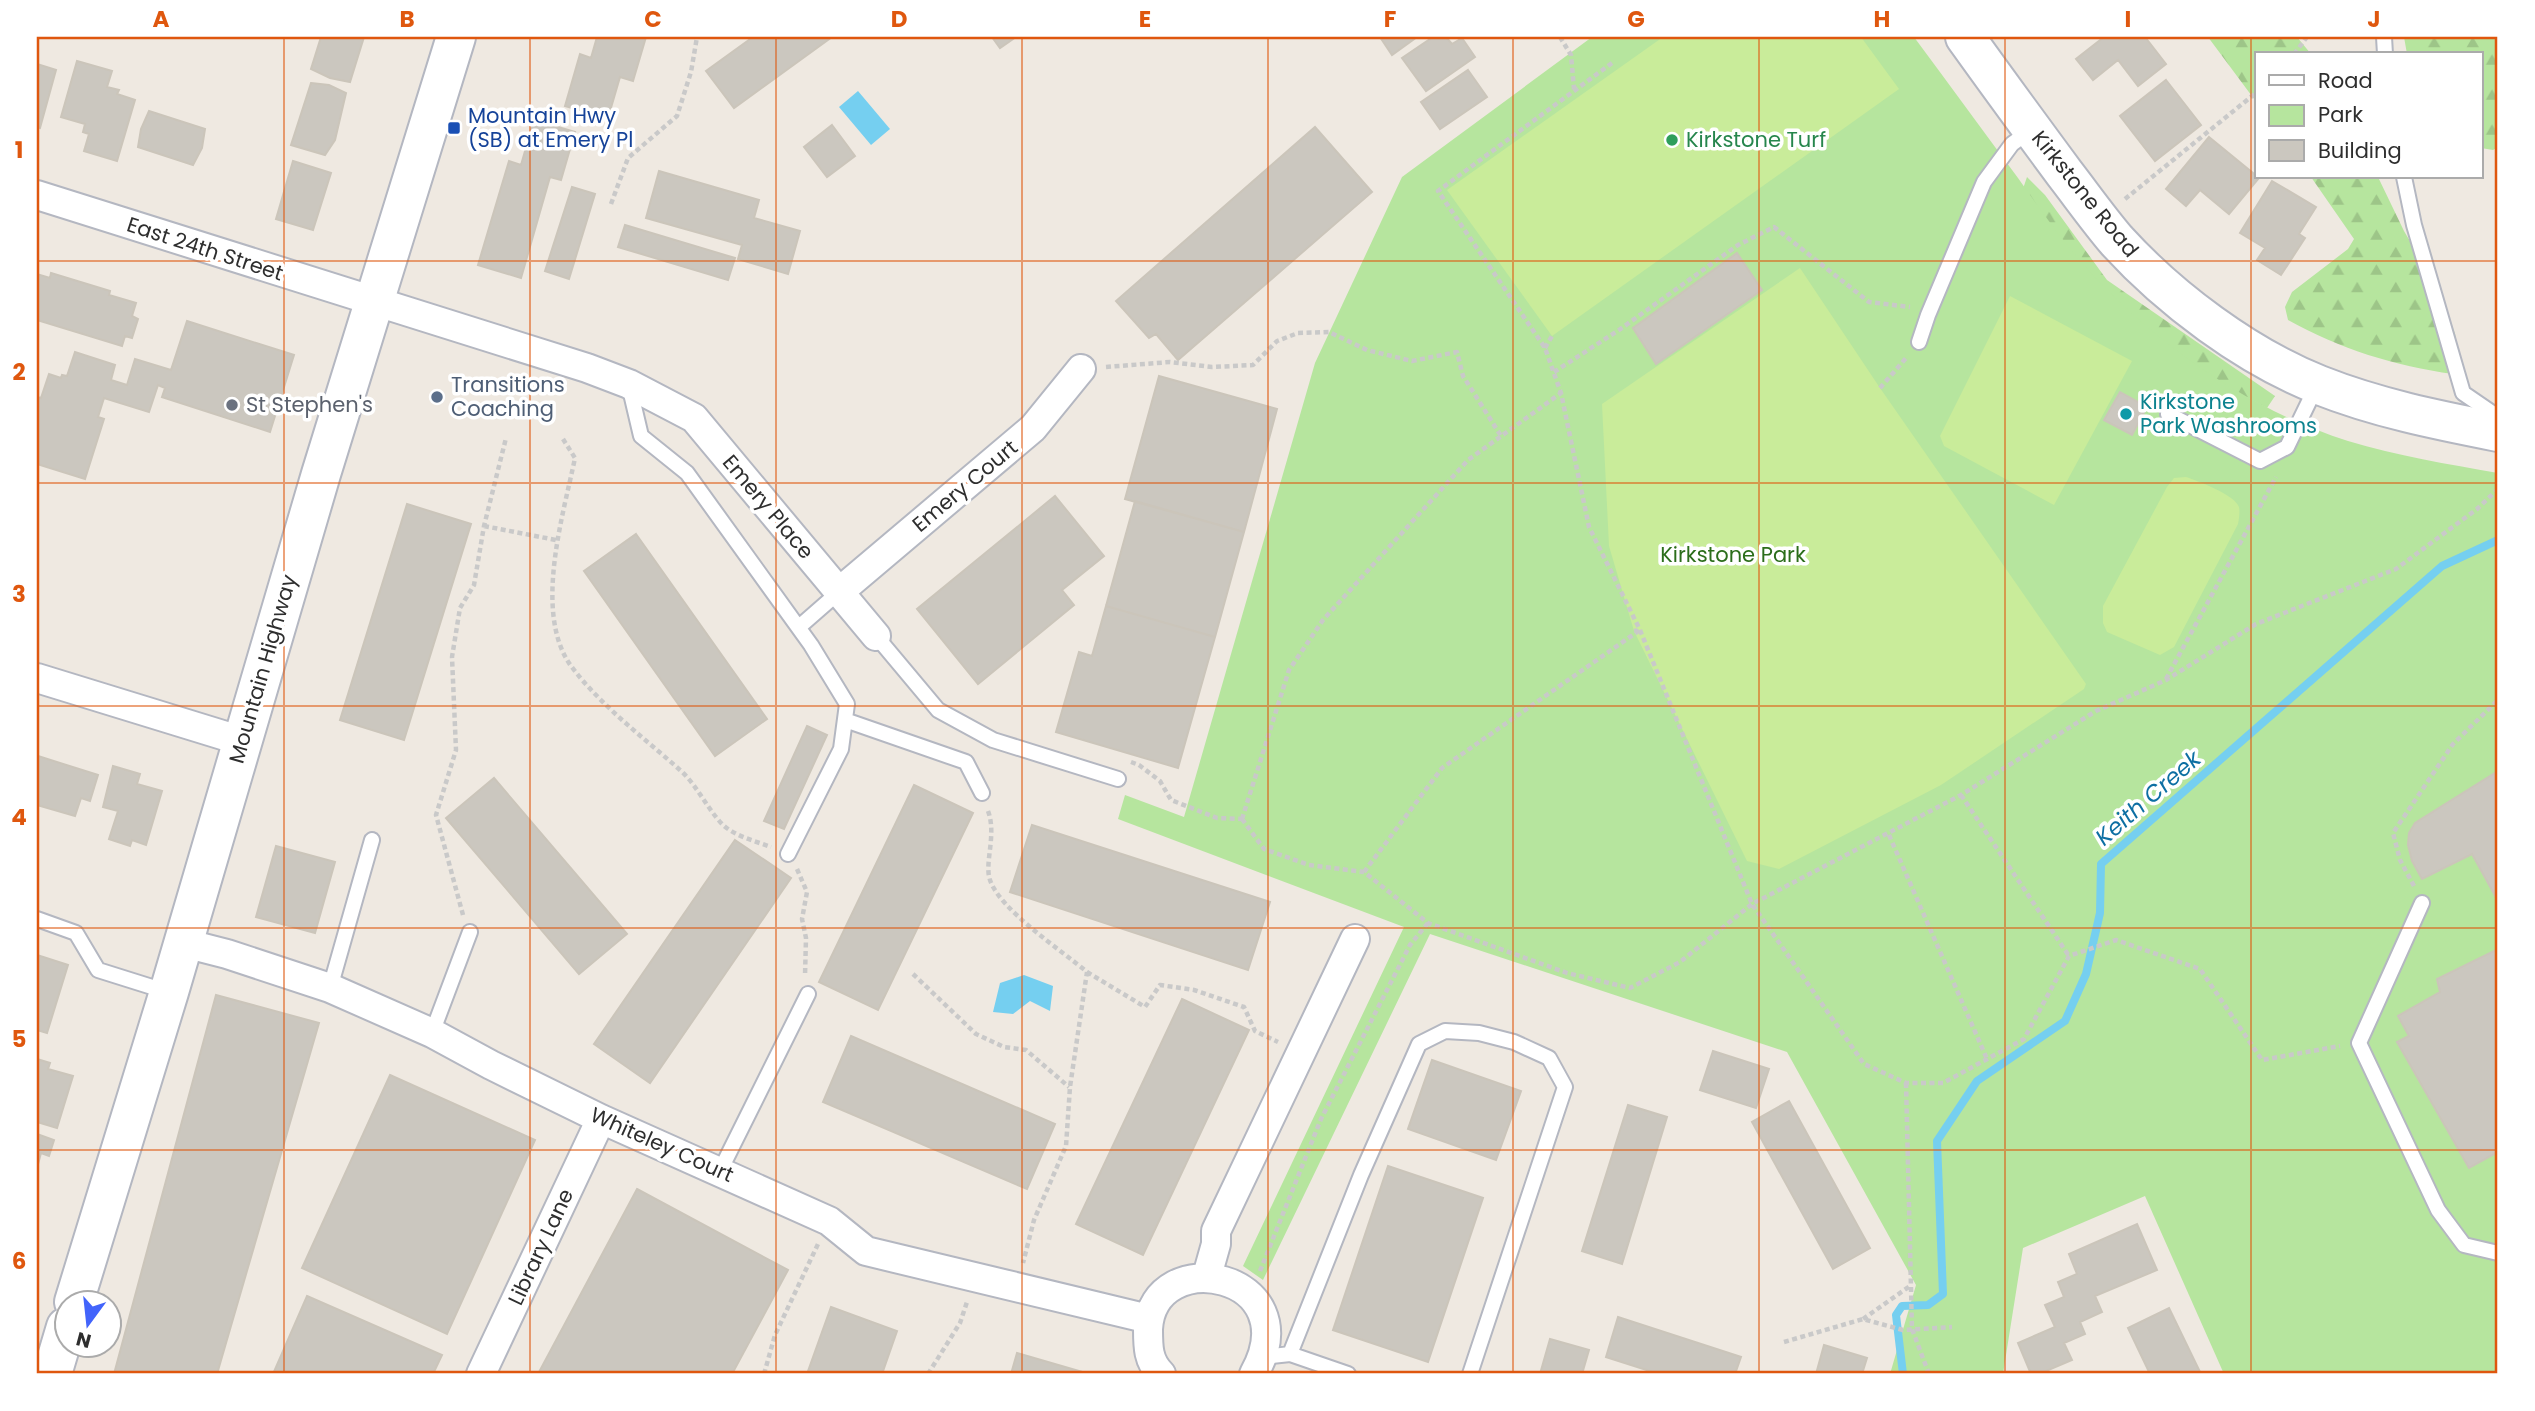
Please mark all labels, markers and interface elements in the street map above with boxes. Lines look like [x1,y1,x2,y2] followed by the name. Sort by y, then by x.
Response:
[153,3,170,35] text: A
[399,3,415,35] text: B
[644,3,662,35] text: C
[891,3,907,35] text: D
[1139,3,1151,35] text: E
[1384,3,1396,35] text: F
[1627,3,1645,35] text: G
[1874,3,1890,35] text: H
[2125,3,2131,35] text: I
[2367,3,2381,35] text: J
[2255,52,2482,178] legend
[2318,66,2373,95] text: Road
[2318,100,2363,129] text: Park
[468,101,633,154] place label: Mountain Hwy (SB) at Emery Pl
[446,120,462,136] marker: Mountain Hwy (SB) at Emery Pl
[2025,124,2145,263] street label: Kirkstone Road
[1686,125,1826,154] place label: Kirkstone Turf
[1664,132,1680,148] marker: Kirkstone Turf
[15,134,23,166] text: 1
[2318,136,2402,165] text: Building
[123,210,287,287] street label: East 24th Street
[12,356,26,388] text: 2
[451,370,565,423] place label: Transitions Coaching
[2140,387,2317,440] place label: Kirkstone Park Washrooms
[429,389,445,405] marker: Transitions Coaching
[246,390,373,419] place label: St Stephen's
[224,397,240,413] marker: St Stephen's
[2118,406,2134,422] marker: Kirkstone Park Washrooms
[906,433,1024,538] street label: Emery Court
[716,448,821,565] street label: Emery Place
[1660,540,1806,569] park label: Kirkstone Park
[222,571,303,767] street label: Mountain Highway
[12,578,26,610] text: 3
[2088,742,2209,853] water label: Keith Creek
[11,801,27,833] text: 4
[12,1023,26,1055] text: 5
[586,1100,738,1189] street label: Whiteley Court
[501,1184,580,1310] street label: Library Lane
[12,1245,26,1277] text: 6
[52,1288,122,1358] north arrow
[73,1325,94,1355] text: N

